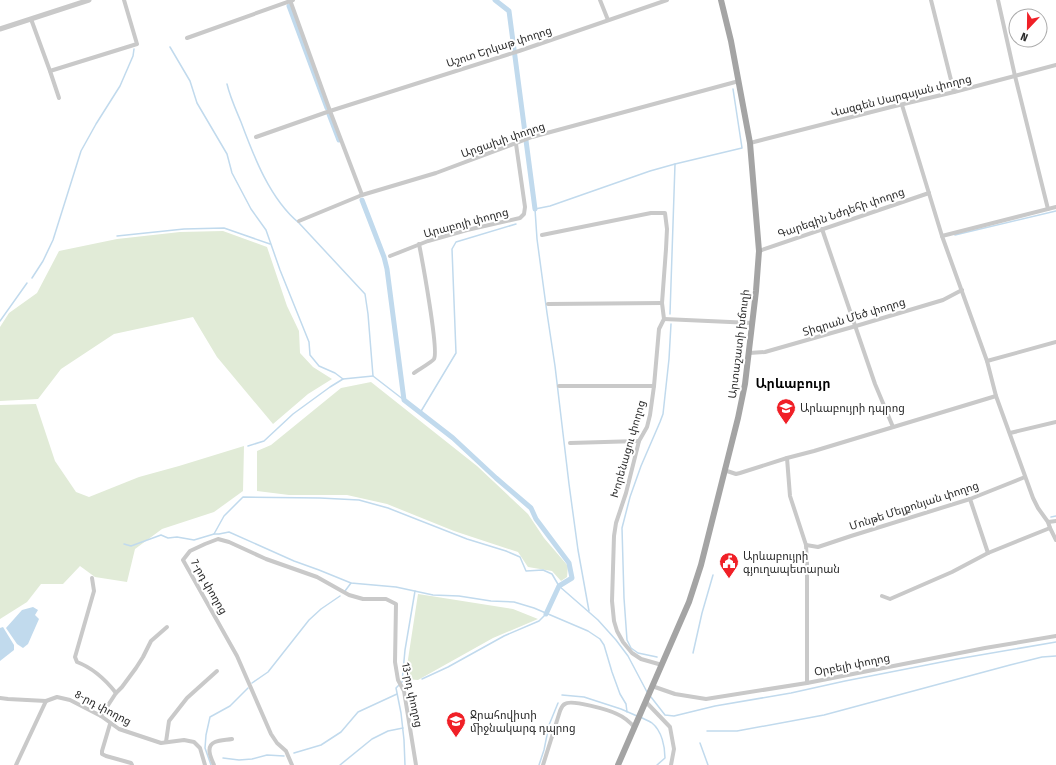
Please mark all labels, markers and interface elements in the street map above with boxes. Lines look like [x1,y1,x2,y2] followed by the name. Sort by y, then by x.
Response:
[1008,8,1048,48] north arrow
[445,24,553,70] street label: Աշոտ Երկաթ փողոց
[1019,30,1030,44] text: N
[829,72,973,120] street label: Վազգեն Սարգսյան փողոց
[459,120,547,160] street label: Արցախի փողոց
[776,185,906,241] street label: Գարեգին Նժդեհի փողոց
[422,205,510,241] street label: Արաբոյի փողոց
[726,289,752,399] street label: Արտաշատի խճուղի
[801,295,907,339] street label: Տիգրան Մեծ փողոց
[756,376,831,391] district label: Արևաբույր
[775,397,797,425] school or university icon: Արևաբույրի դպրոց
[608,399,648,499] street label: Խորենացու փողոց
[800,402,905,415] place label: Արևաբույրի դպրոց
[848,479,980,533] street label: Մոնթե Մելքոնյան փողոց
[743,550,840,576] place label: Արևաբույրի գյուղապետարան
[718,551,740,579] public building icon: Արևաբույրի գյուղապետարան
[188,557,230,617] street label: 7-րդ փողոց
[813,651,891,679] street label: Օրբելի փողոց
[399,661,425,729] street label: 13-րդ փողոց
[73,688,133,728] street label: 8-րդ փողոց
[470,709,576,735] place label: Ջրահովիտի միջնակարգ դպրոց
[445,710,467,738] school or university icon: Ջրահովիտի միջնակարգ դպրոց

